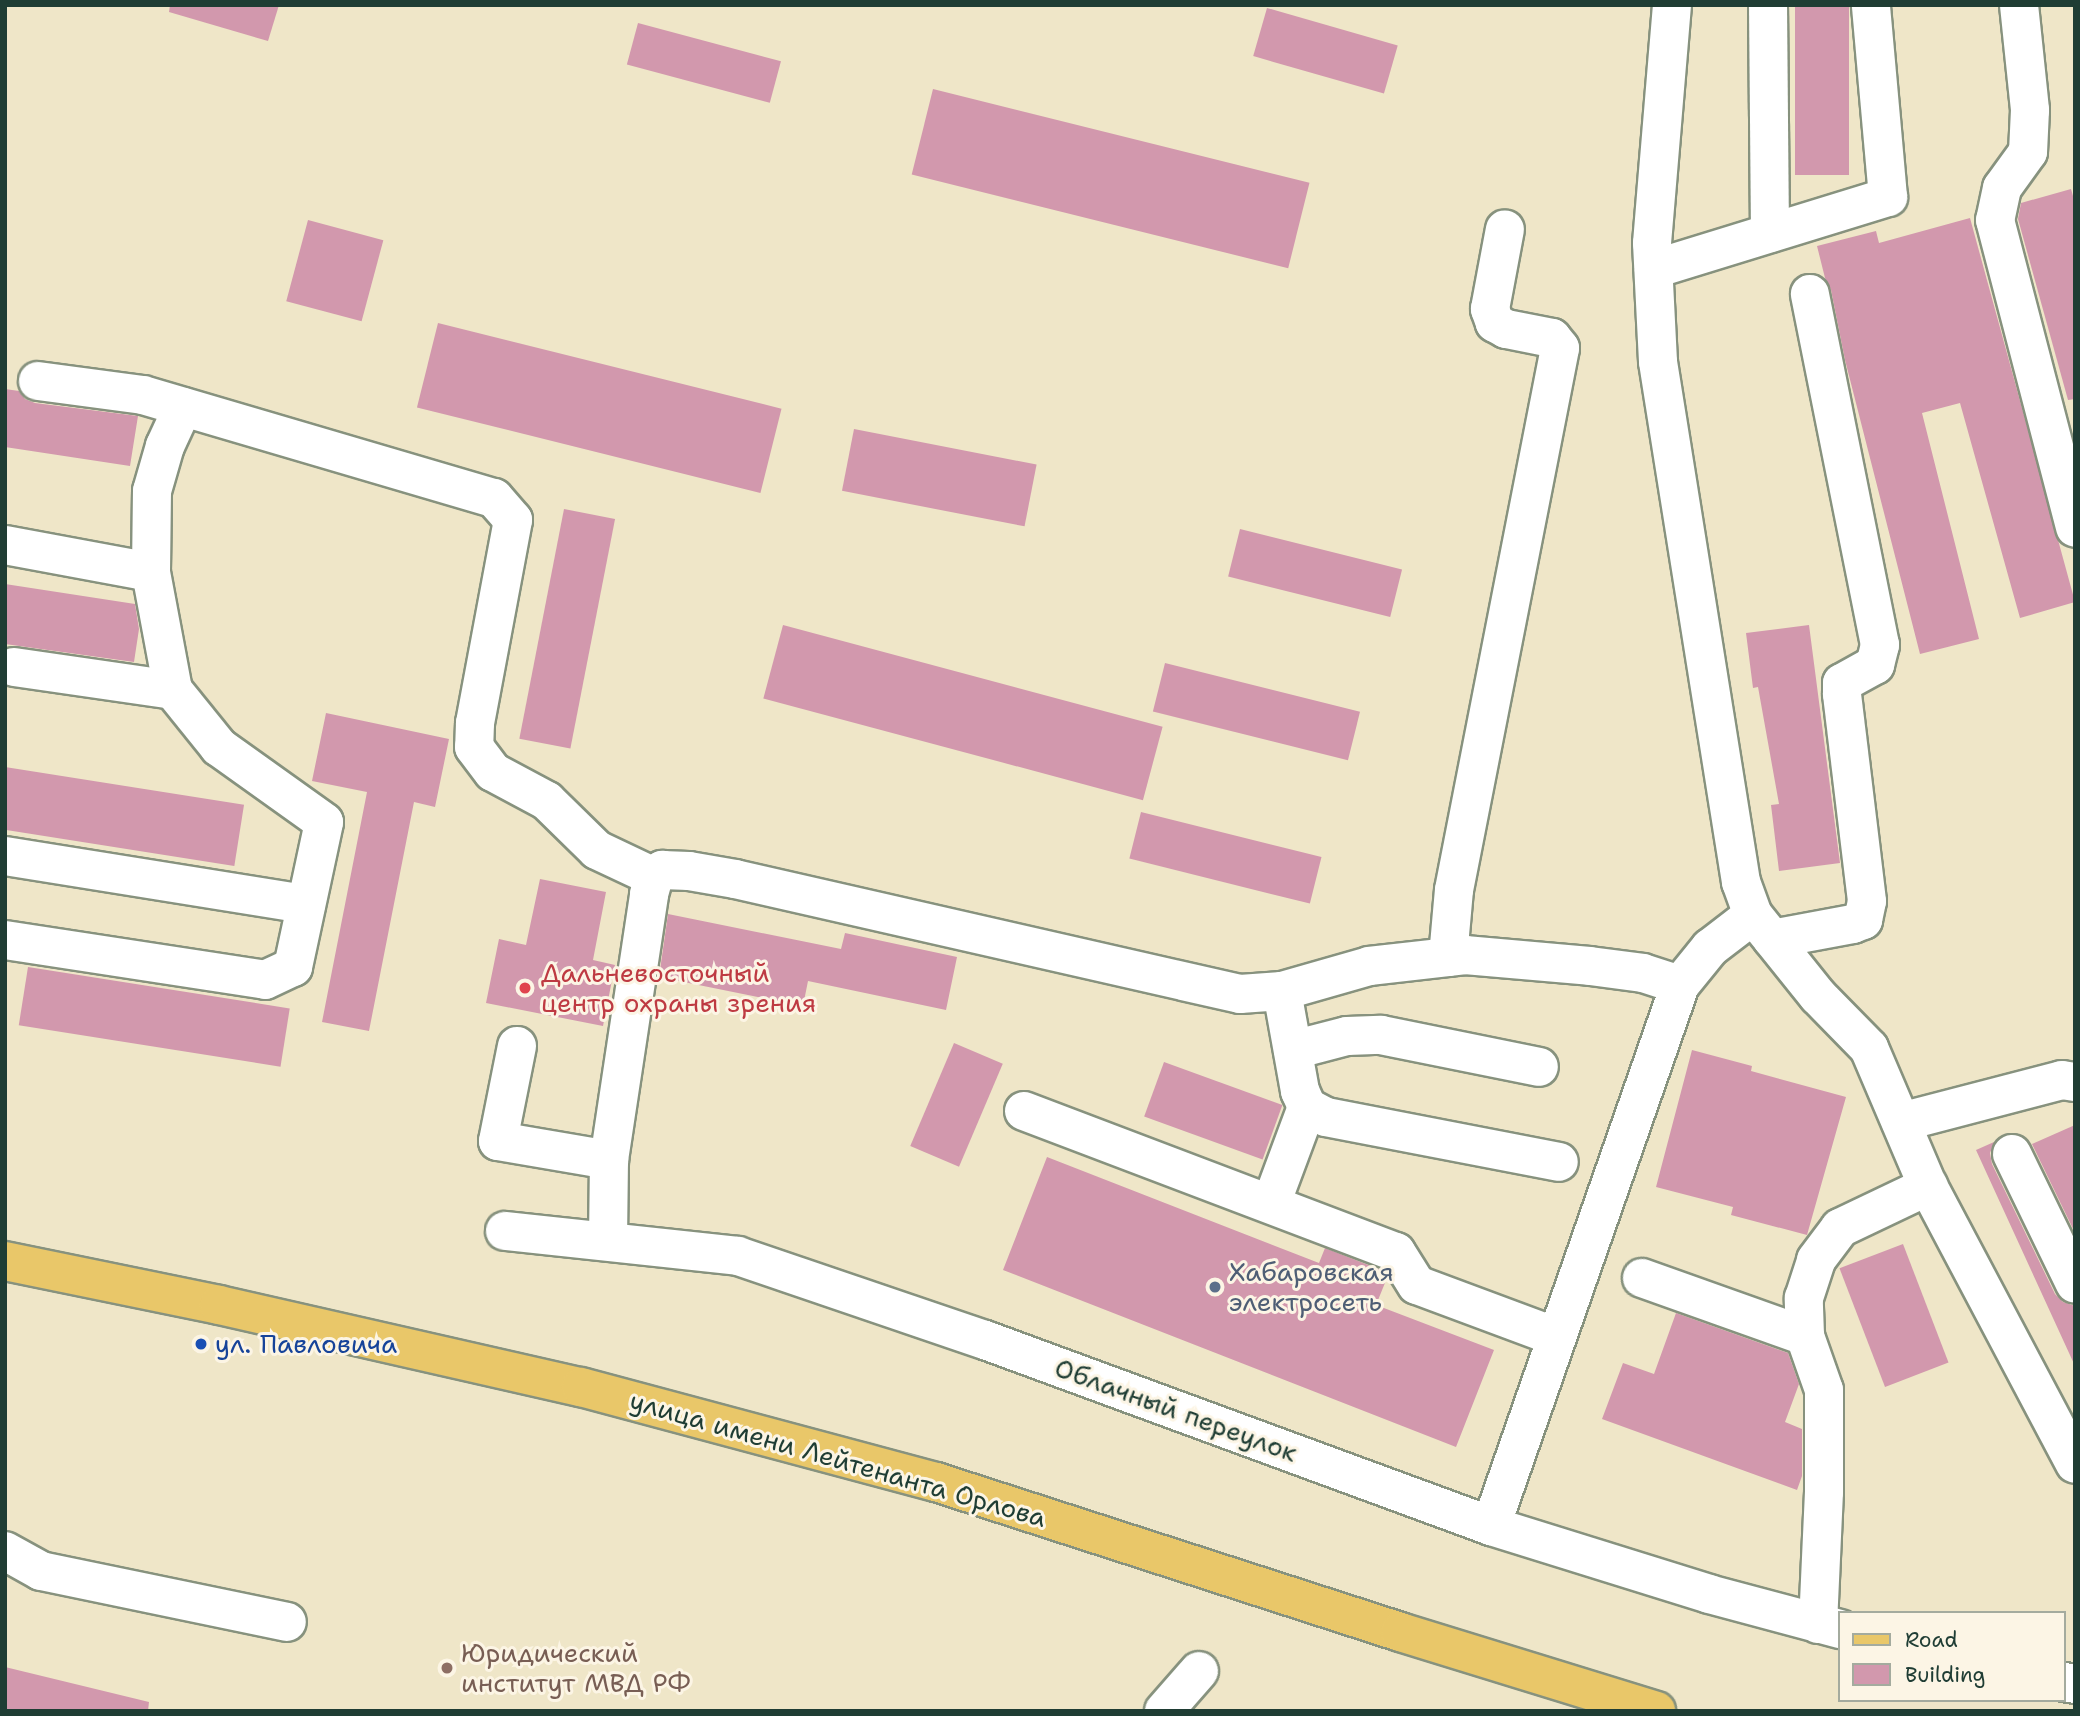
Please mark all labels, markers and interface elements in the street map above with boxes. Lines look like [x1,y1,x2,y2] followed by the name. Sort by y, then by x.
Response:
[541,957,816,1018] place label: Дальневосточный центр охраны зрения
[515,978,535,998] marker: Дальневосточный центр охраны зрения
[1229,1256,1394,1318] place label: Хабаровская электросеть
[1207,1279,1223,1295] marker: Хабаровская электросеть
[215,1328,397,1360] place label: ул. Павловича
[193,1336,209,1352] marker: ул. Павловича
[1051,1352,1301,1468] street label: Облачный переулок
[626,1385,1050,1533] street label: улица имени Лейтенанта Орлова
[1839,1611,2066,1702] legend
[1905,1626,1958,1654] text: Road
[461,1637,691,1698] place label: Юридический институт МВД РФ
[439,1660,455,1676] marker: Юридический институт МВД РФ
[1905,1661,1985,1689] text: Building

